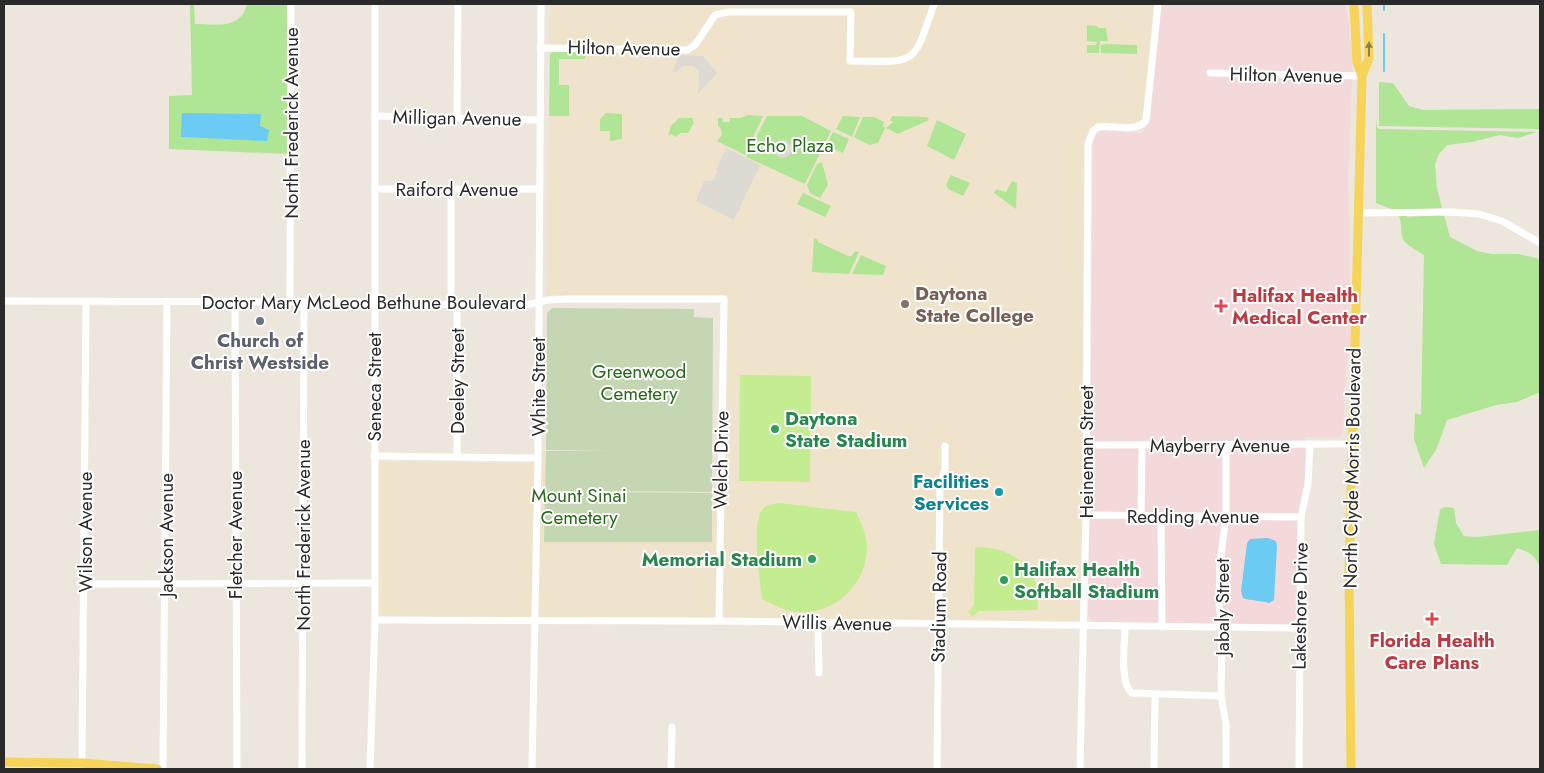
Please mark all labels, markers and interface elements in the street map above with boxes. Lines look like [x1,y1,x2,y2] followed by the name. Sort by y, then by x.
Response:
[278,27,305,219] street label: North Frederick Avenue
[567,34,681,62] street label: Hilton Avenue
[1365,40,1373,56] one-way arrow
[1229,61,1343,89] street label: Hilton Avenue
[392,103,522,133] street label: Milligan Avenue
[746,132,834,159] park label: Echo Plaza
[396,176,519,203] street label: Raiford Avenue
[915,280,1034,329] place label: Daytona State College
[1232,282,1367,331] place label: Halifax Health Medical Center
[202,289,526,316] street label: Doctor Mary McLeod Bethune Boulevard
[899,298,911,310] marker: Daytona State College
[1214,299,1228,313] marker: Halifax Health Medical Center
[254,315,266,327] marker: Church of Christ Westside
[191,327,329,376] place label: Church of Christ Westside
[444,328,471,434] street label: Deeley Street
[361,332,388,442] street label: Seneca Street
[525,337,552,437] street label: White Street
[1336,347,1368,589] street label: North Clyde Morris Boulevard
[592,358,686,407] park label: Greenwood Cemetery
[1073,385,1100,519] street label: Heineman Street
[785,405,907,454] place label: Daytona State Stadium
[707,410,735,509] street label: Welch Drive
[769,423,781,435] marker: Daytona State Stadium
[1150,432,1290,459] street label: Mayberry Avenue
[290,439,317,631] street label: North Frederick Avenue
[913,468,989,517] place label: Facilities Services
[72,471,99,593] street label: Wilson Avenue
[222,471,249,599] street label: Fletcher Avenue
[153,473,180,600] street label: Jackson Avenue
[531,482,627,531] park label: Mount Sinai Cemetery
[993,486,1005,498] marker: Facilities Services
[1127,503,1260,530] street label: Redding Avenue
[1285,542,1315,670] street label: Lakeshore Drive
[642,546,802,573] place label: Memorial Stadium
[925,551,953,663] street label: Stadium Road
[806,553,818,565] marker: Memorial Stadium
[1014,556,1159,605] place label: Halifax Health Softball Stadium
[1209,558,1236,659] street label: Jabaly Street
[998,574,1010,586] marker: Halifax Health Softball Stadium
[782,609,892,637] street label: Willis Avenue
[1425,612,1439,626] marker: Florida Health Care Plans
[1369,627,1495,676] place label: Florida Health Care Plans

